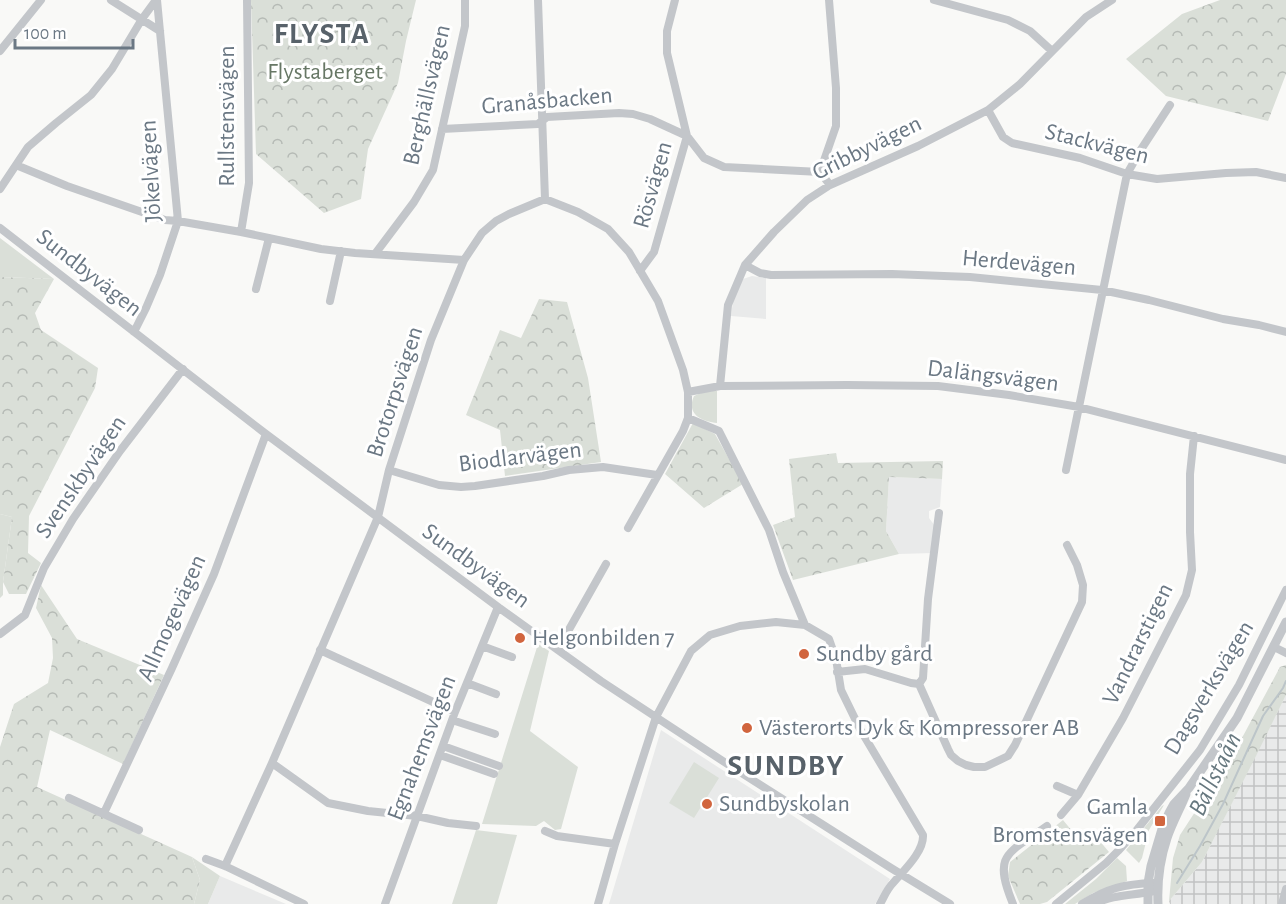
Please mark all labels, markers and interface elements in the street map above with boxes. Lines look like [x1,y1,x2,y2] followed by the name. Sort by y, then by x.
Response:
[15,12,134,50] scale bar
[274,19,370,49] district label: FLYSTA
[399,22,455,168] street label: Berghällsvägen
[24,25,67,43] text: 100 m
[215,45,239,187] street label: Rullstensvägen
[267,60,383,84] park label: Flystaberget
[481,83,613,119] street label: Granåsbacken
[809,111,925,185] street label: Gribbyvägen
[136,119,166,223] street label: Jökelvägen
[1043,120,1151,168] street label: Stackvägen
[629,139,677,231] street label: Rösvägen
[32,225,146,321] street label: Sundbyvägen
[961,246,1077,280] street label: Herdevägen
[363,324,427,460] street label: Brotorpsvägen
[926,356,1060,396] street label: Dalängsvägen
[31,411,131,543] street label: Svenskbyvägen
[457,438,583,476] street label: Biodlarvägen
[418,519,534,613] street label: Sundbyvägen
[133,551,211,685] street label: Allmogevägen
[1098,580,1178,708] street label: Vandrarstigen
[1160,617,1258,759] street label: Dagsverksvägen
[532,626,674,650] place label: Helgonbilden 7
[513,631,527,645] marker: Helgonbilden 7
[816,642,933,666] place label: Sundby gård
[797,647,811,661] marker: Sundby gård
[383,672,461,824] street label: Egnahemsvägen
[759,716,1079,740] place label: Västerorts Dyk & Kompressorer AB
[740,721,754,735] marker: Västerorts Dyk & Kompressorer AB
[1184,728,1246,820] water label: Bällstaån
[727,751,845,781] district label: SUNDBY
[719,792,850,816] place label: Sundbyskolan
[992,795,1148,847] place label: Gamla Bromstensvägen
[700,797,714,811] marker: Sundbyskolan
[1153,814,1167,828] marker: Gamla Bromstensvägen

